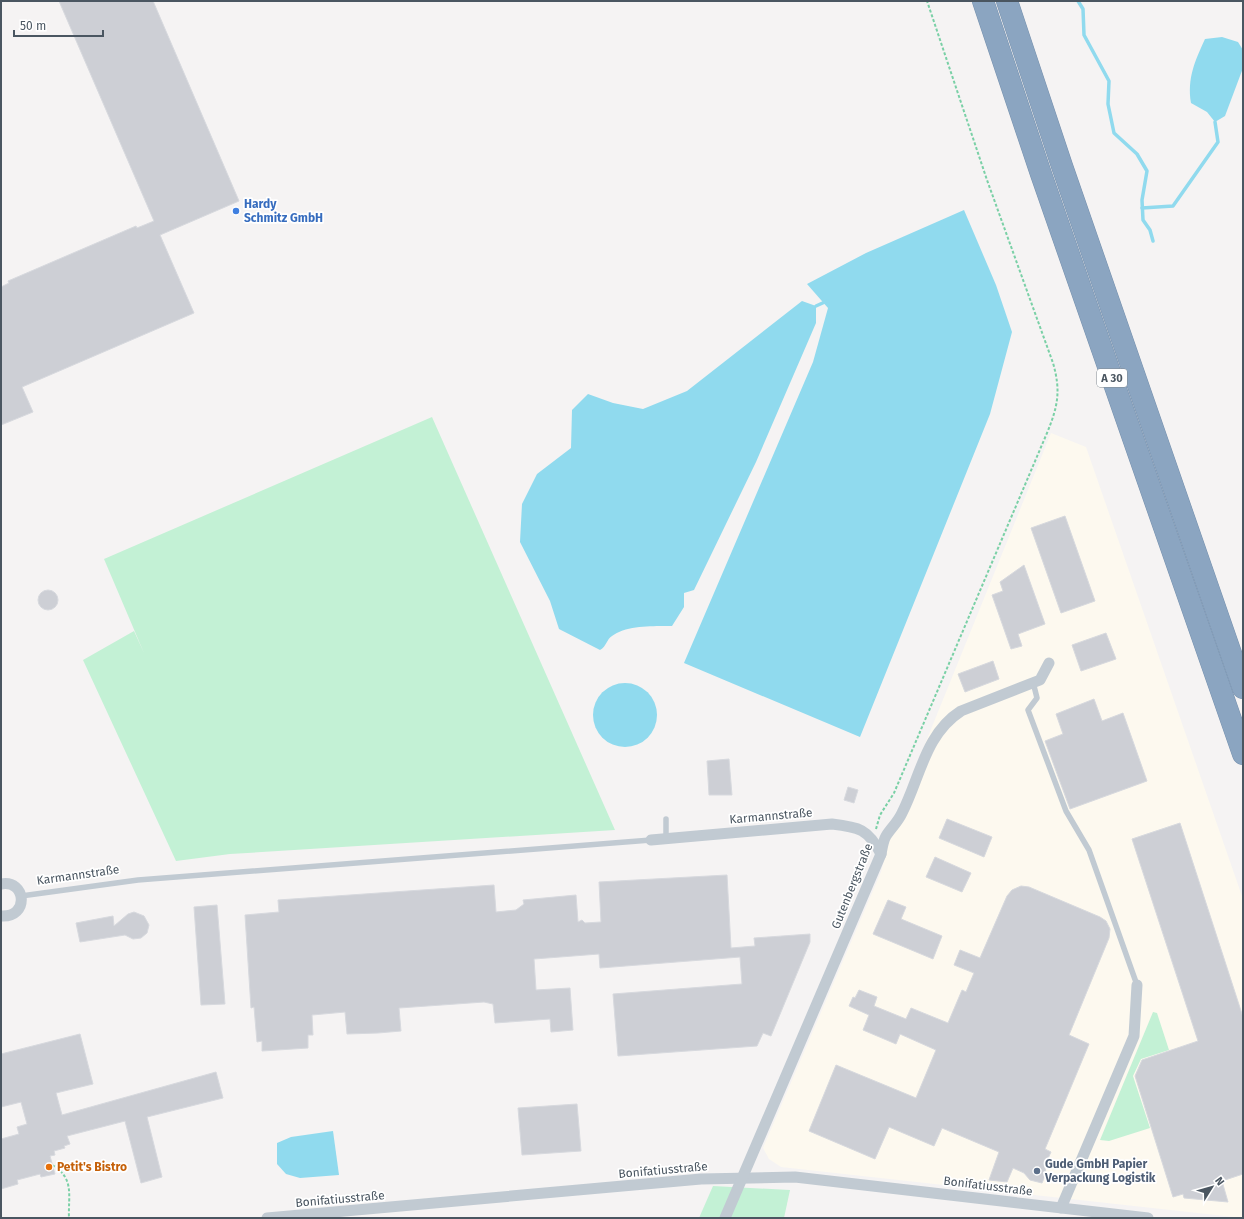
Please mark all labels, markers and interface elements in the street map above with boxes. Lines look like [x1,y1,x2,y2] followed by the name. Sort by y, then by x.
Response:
[14,12,103,38] scale bar
[20,19,46,33] text: 50 m
[244,197,323,225] place label: Hardy Schmitz GmbH
[231,206,241,216] marker: Hardy Schmitz GmbH
[1097,369,1127,387] road number: A 30
[729,805,813,827] street label: Karmannstraße
[828,841,876,931] street label: Gutenbergstraße
[36,862,120,888] street label: Karmannstraße
[1044,1157,1156,1185] place label: Gude GmbH Papier Verpackung Logistik
[618,1159,708,1181] street label: Bonifatiusstraße
[57,1160,127,1174] place label: Petit's Bistro
[44,1162,54,1172] marker: Petit's Bistro
[1032,1166,1042,1176] marker: Gude GmbH Papier Verpackung Logistik
[1192,1167,1232,1207] north arrow
[943,1174,1033,1198] street label: Bonifatiusstraße
[1212,1174,1227,1188] text: N
[295,1188,385,1210] street label: Bonifatiusstraße

